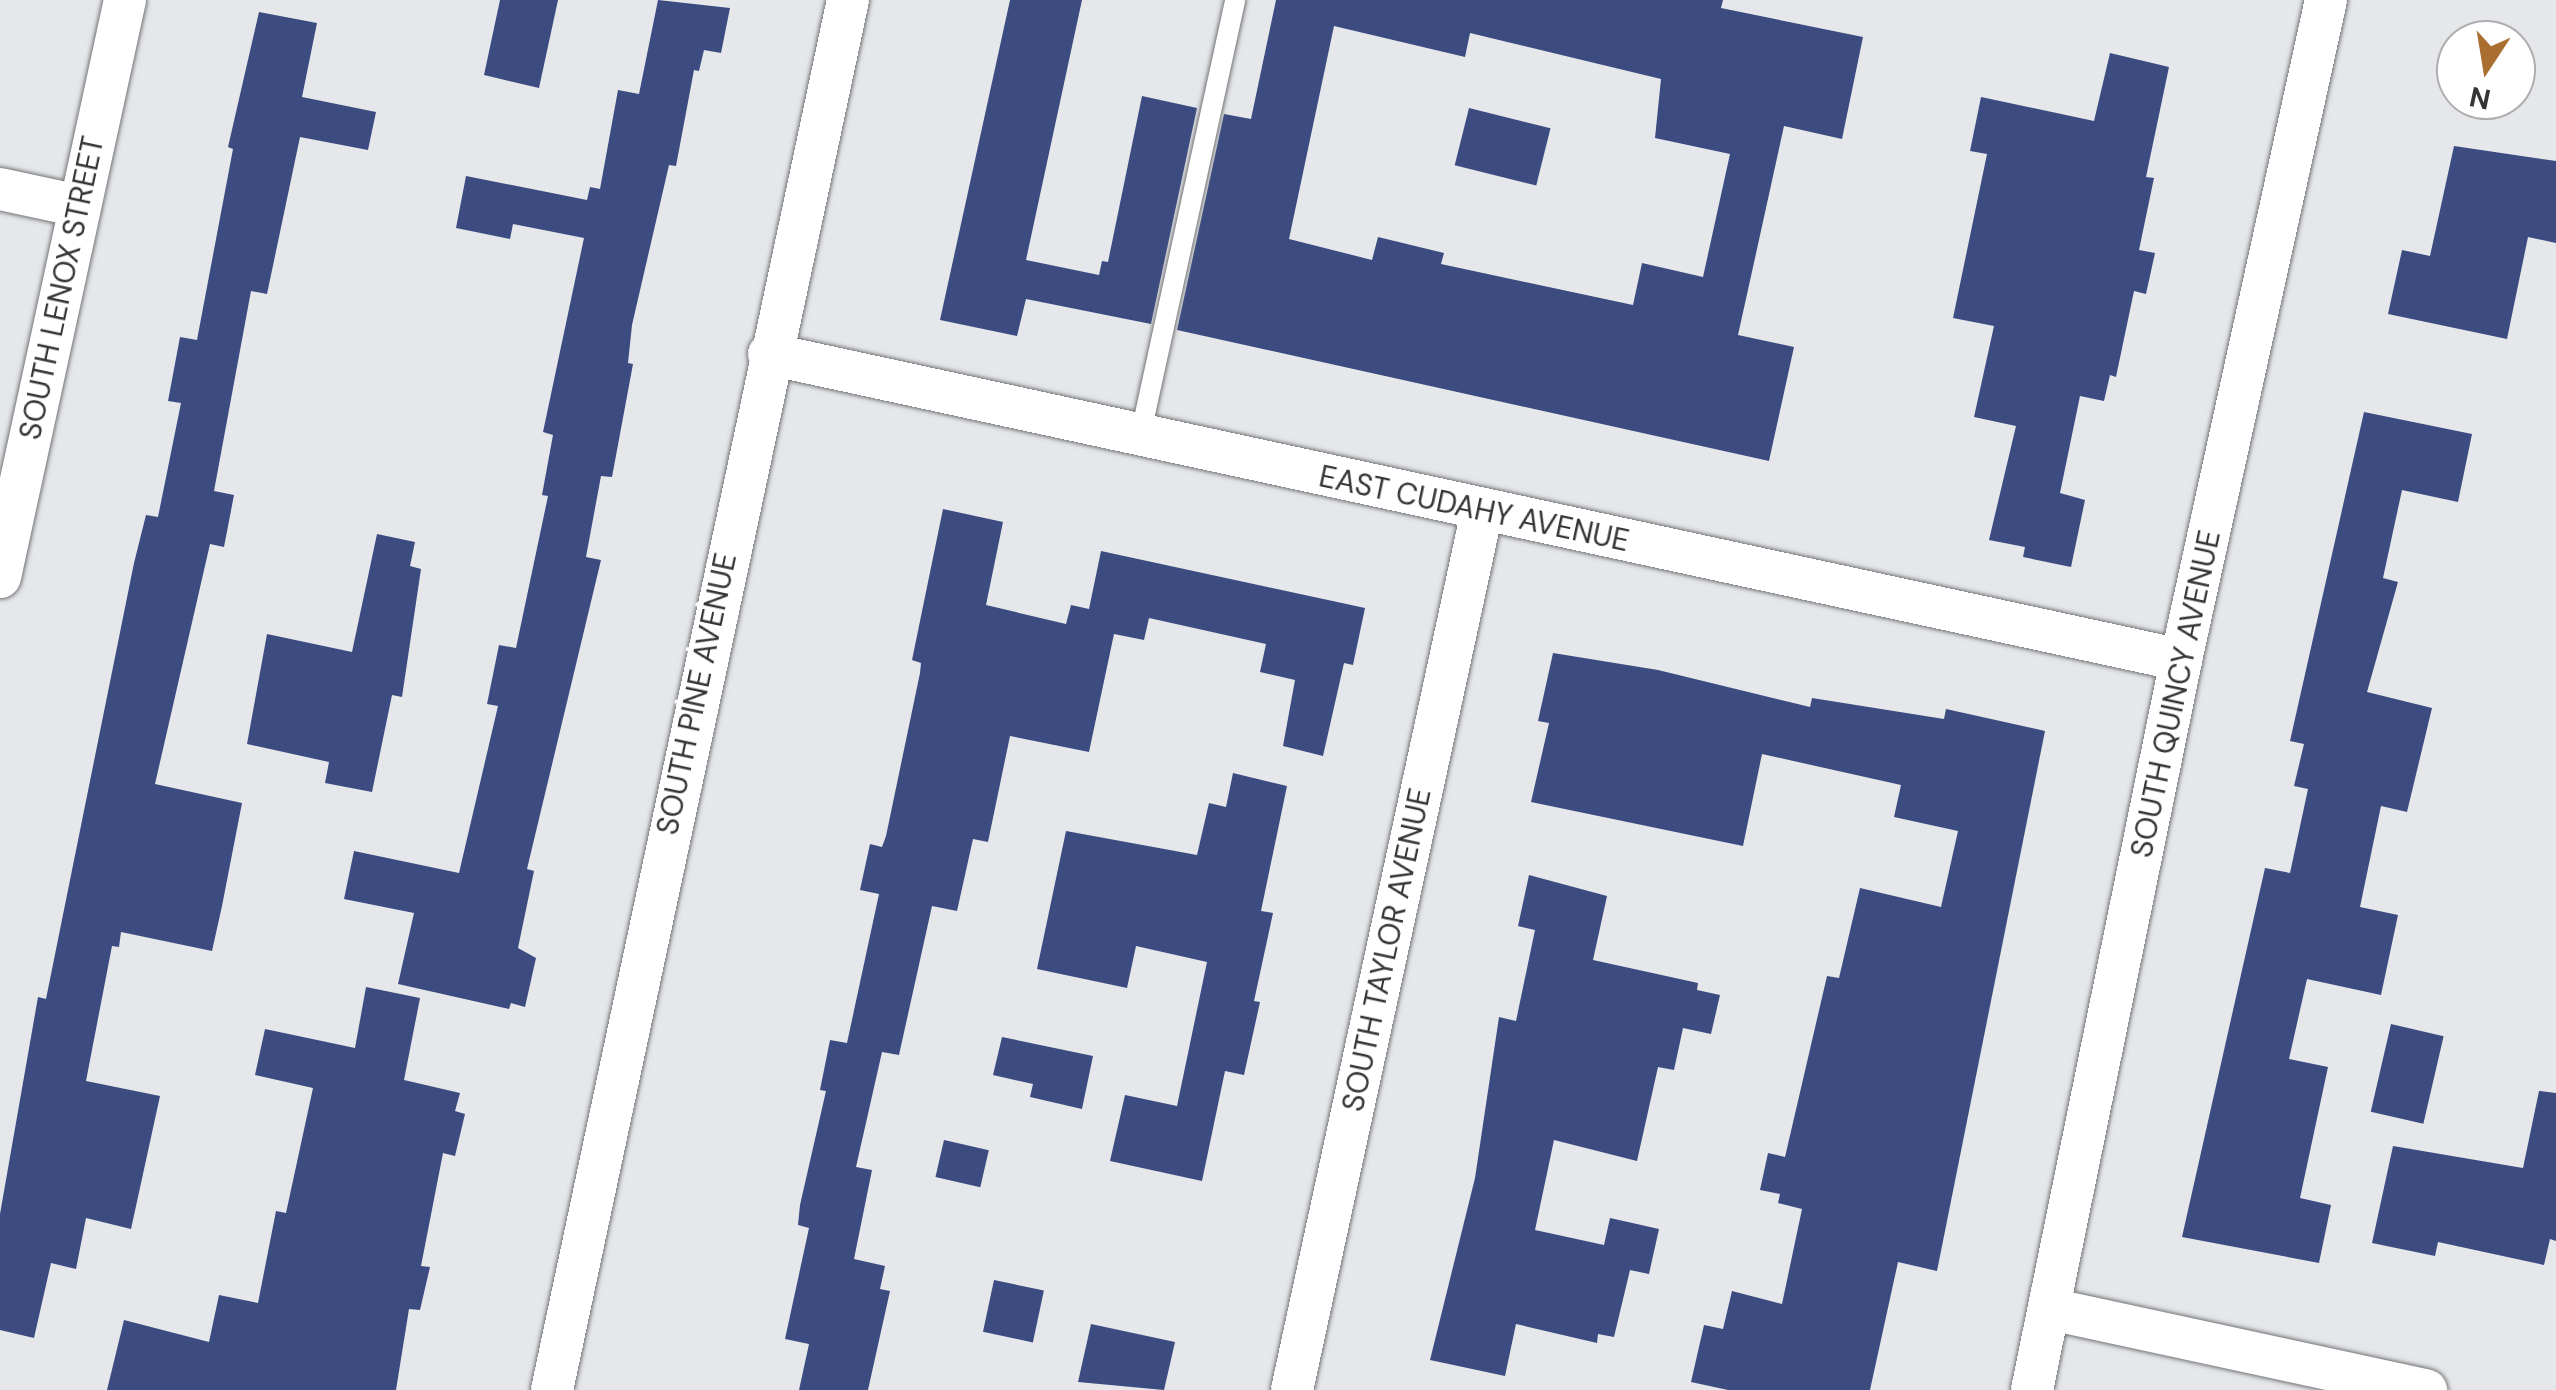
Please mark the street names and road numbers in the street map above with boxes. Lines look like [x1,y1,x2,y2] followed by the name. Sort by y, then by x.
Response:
[12,133,112,443] street label: SOUTH LENOX STREET
[1316,459,1632,559] street label: EAST CUDAHY AVENUE
[2124,527,2228,861] street label: SOUTH QUINCY AVENUE
[650,550,744,838] street label: SOUTH PINE AVENUE
[1335,785,1439,1115] street label: SOUTH TAYLOR AVENUE

